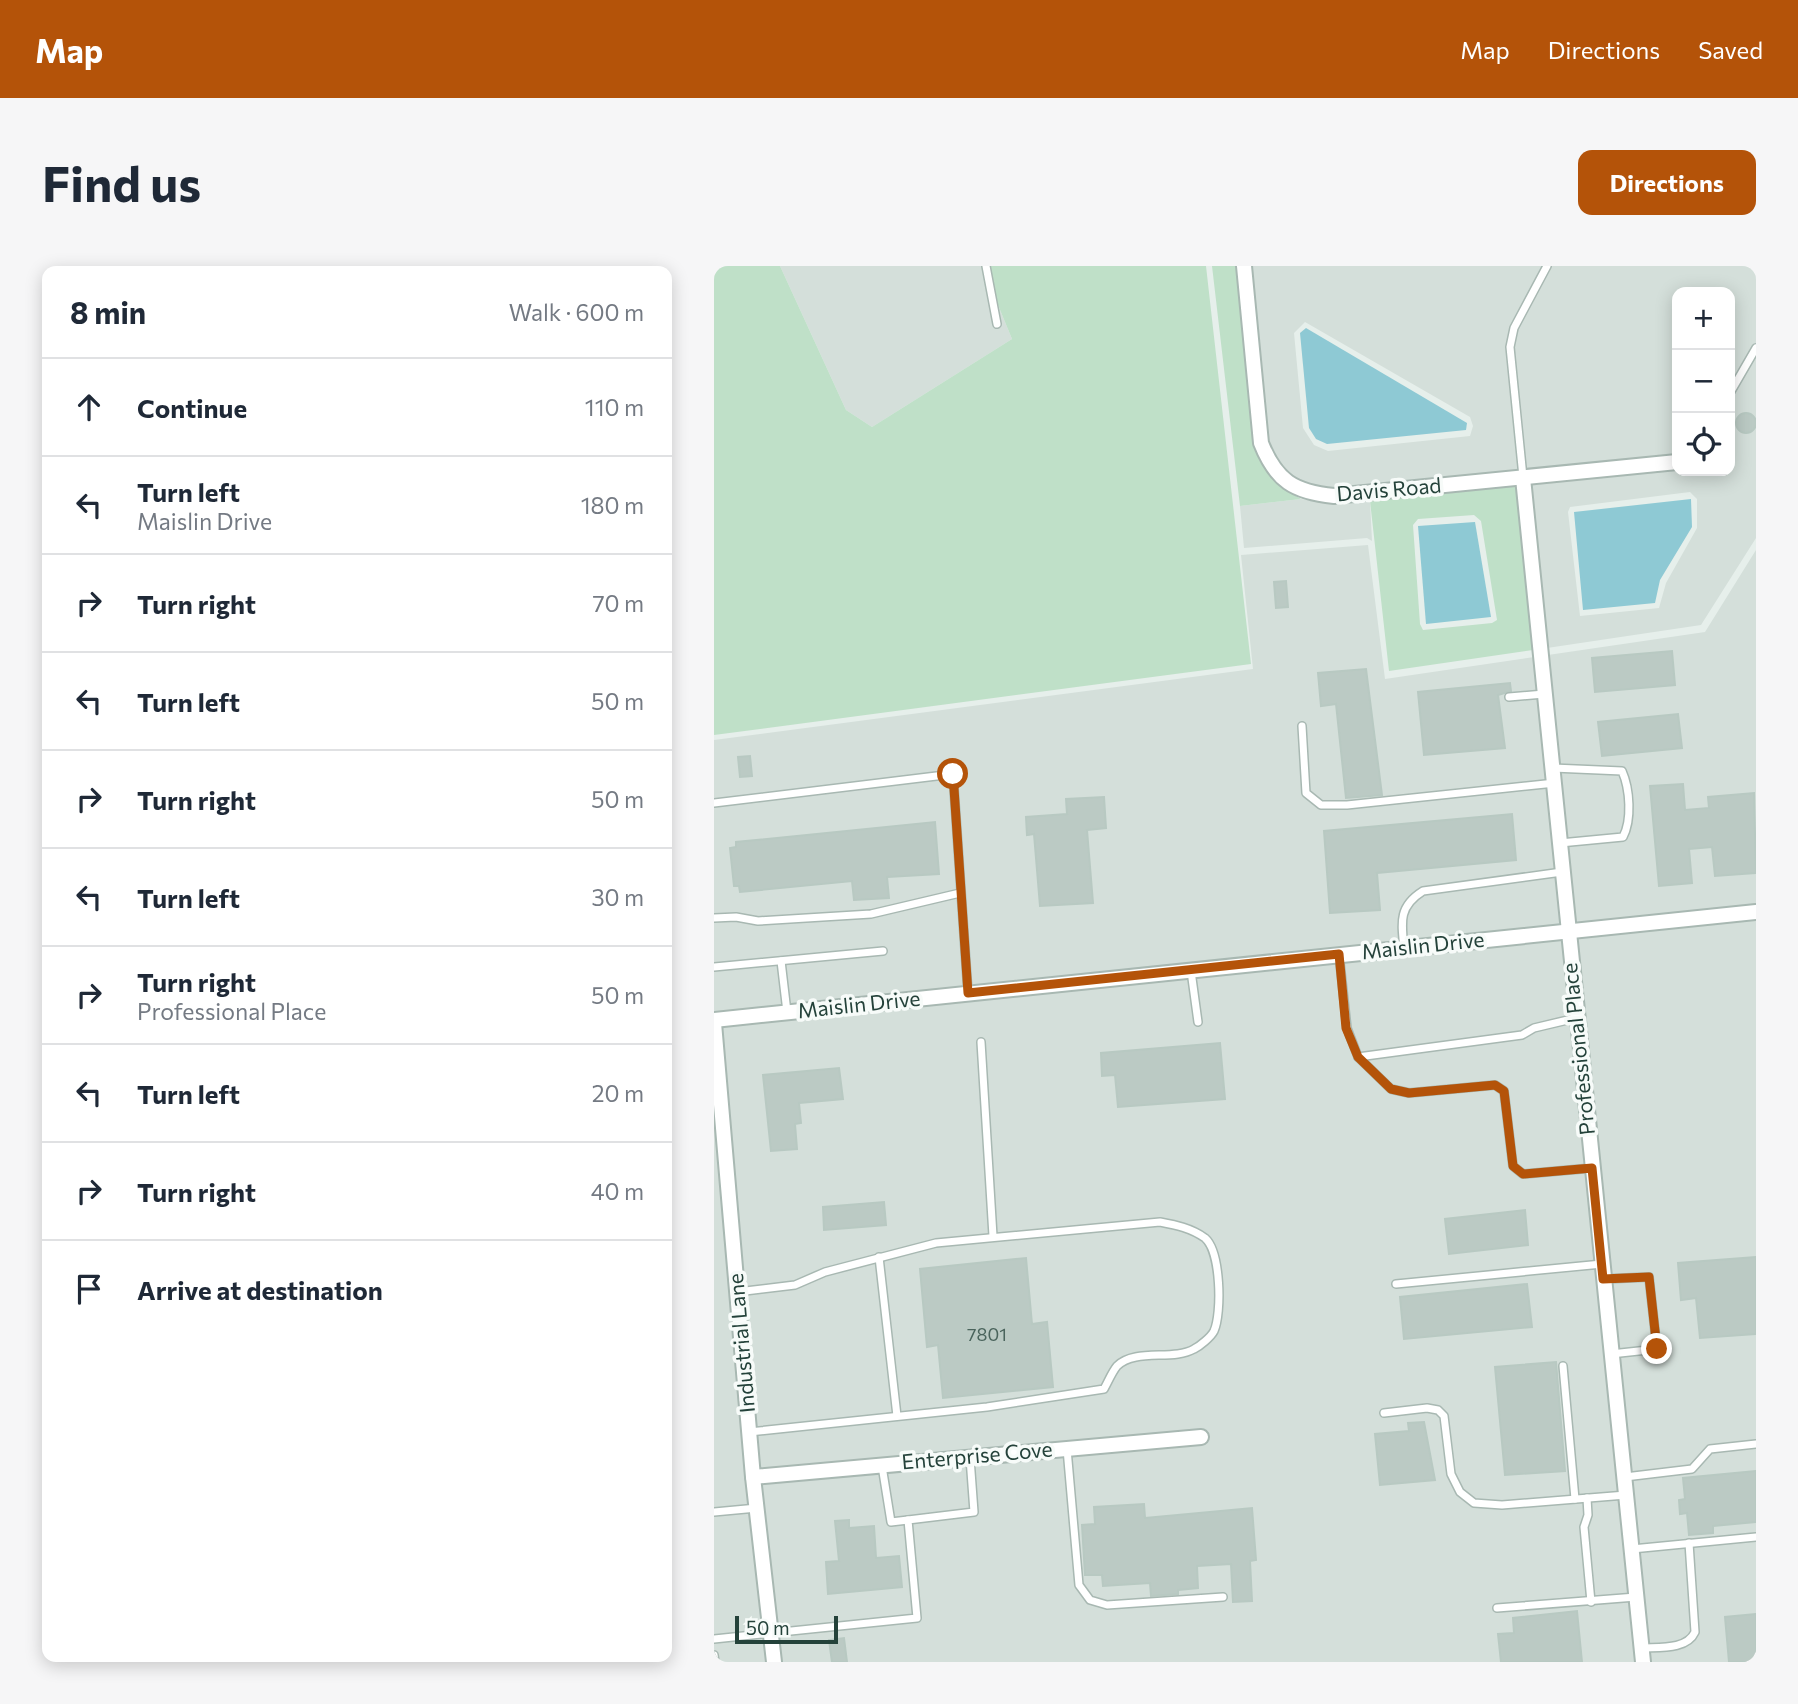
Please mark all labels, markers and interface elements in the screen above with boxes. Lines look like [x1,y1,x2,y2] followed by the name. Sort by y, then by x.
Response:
[35,29,103,70] text: Map
[1460,35,1510,64] text: Map
[1548,35,1660,64] text: Directions
[1698,35,1763,64] text: Saved
[1578,150,1756,215] button: Directions
[42,152,201,212] text: Find us
[1672,287,1735,476] map controls
[1672,287,1735,350] button: +
[70,293,146,330] text: 8 min
[509,298,644,326] text: Walk · 600 m
[1672,350,1735,413] button: −
[70,388,108,426] icon: ahead
[137,392,247,423] text: Continue
[585,393,644,421] text: 110 m
[1672,413,1735,476] button: locate
[1335,471,1442,506] street label: Davis Road
[137,476,240,507] text: Turn left
[70,486,108,524] icon: left
[581,491,644,519] text: 180 m
[137,507,272,535] text: Maislin Drive
[70,584,108,622] icon: right
[137,588,256,619] text: Turn right
[592,589,644,617] text: 70 m
[70,682,108,720] icon: left
[137,686,240,717] text: Turn left
[591,687,644,715] text: 50 m
[937,758,968,789] route start
[70,780,108,818] icon: right
[137,784,256,815] text: Turn right
[591,785,644,813] text: 50 m
[70,878,108,916] icon: left
[137,882,240,913] text: Turn left
[591,883,644,911] text: 30 m
[1360,926,1485,963] street label: Maislin Drive
[1556,962,1599,1136] street label: Professional Place
[137,966,256,997] text: Turn right
[70,976,108,1014] icon: right
[591,981,644,1009] text: 50 m
[796,985,921,1022] street label: Maislin Drive
[137,997,326,1025] text: Professional Place
[70,1074,108,1112] icon: left
[137,1078,240,1109] text: Turn left
[592,1079,644,1107] text: 20 m
[70,1172,108,1210] icon: right
[137,1176,256,1207] text: Turn right
[591,1177,644,1205] text: 40 m
[70,1270,108,1308] icon: arrive
[722,1272,759,1414] street label: Industrial Lane
[137,1274,383,1305] text: Arrive at destination
[967,1323,1007,1345] house number: 7801
[1641,1333,1672,1364] route end
[900,1435,1053,1474] street label: Enterprise Cove
[735,1613,838,1645] scale bar
[746,1616,790,1639] text: 50 m

